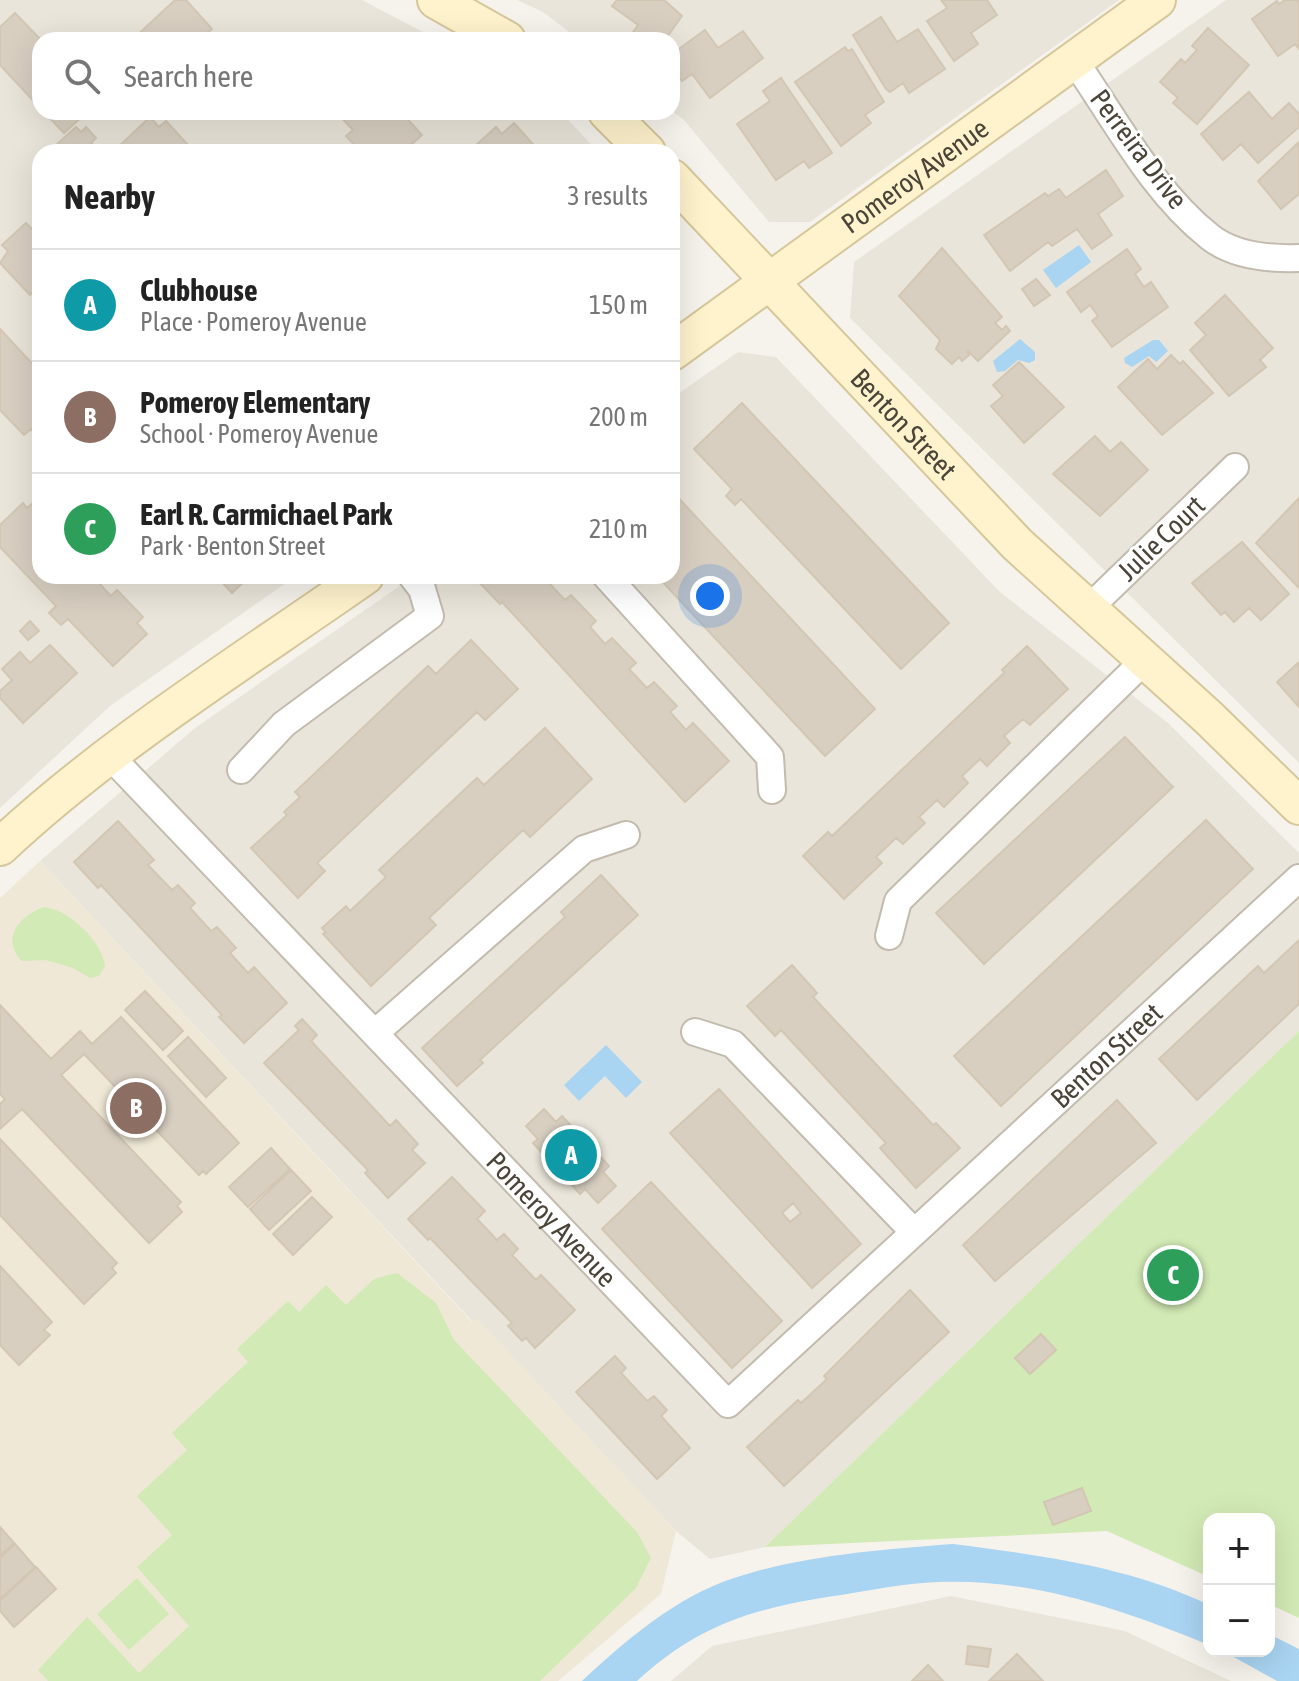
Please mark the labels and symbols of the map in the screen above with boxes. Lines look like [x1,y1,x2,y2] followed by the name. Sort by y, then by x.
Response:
[1084,83,1194,215] street label: Perreira Drive
[835,112,994,240] street label: Pomeroy Avenue
[844,362,963,486] street label: Benton Street
[1111,489,1211,587] street label: Julie Court
[690,576,730,616] your location
[1044,996,1169,1114] street label: Benton Street
[110,1078,162,1138] pin: B
[545,1125,597,1185] pin: A
[479,1145,623,1293] street label: Pomeroy Avenue
[1147,1245,1199,1305] pin: C

